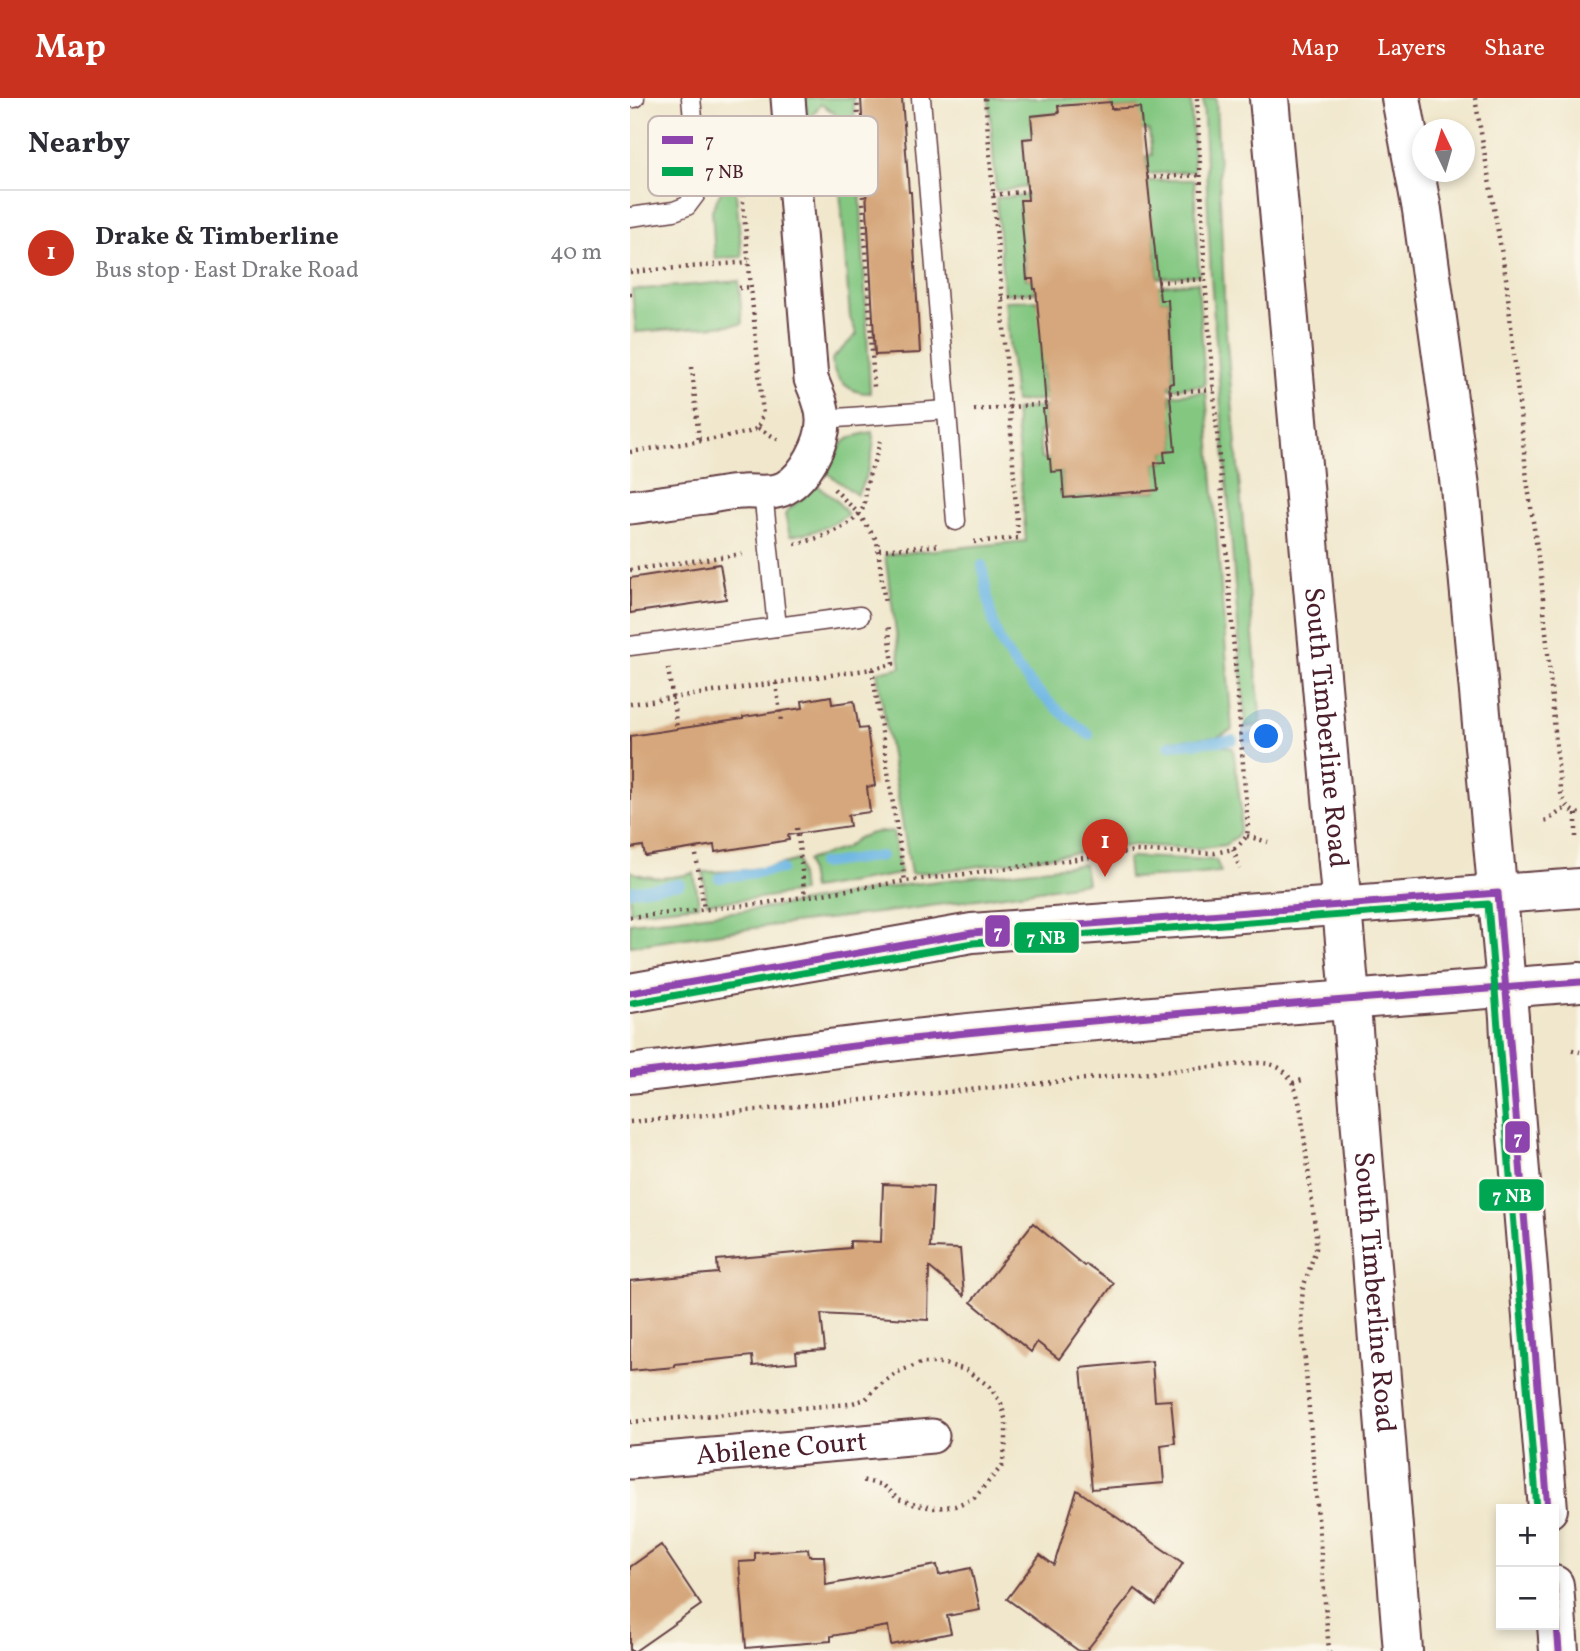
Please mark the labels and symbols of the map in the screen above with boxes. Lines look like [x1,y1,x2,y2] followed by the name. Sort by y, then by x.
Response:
[648,116,878,196] legend
[1412,119,1475,182] north arrow
[705,129,714,155] text: 7
[705,160,744,186] text: 7 NB
[1294,585,1358,869] street label: South Timberline Road
[1249,719,1283,753] your location
[1082,819,1128,877] pin: 1
[984,914,1011,948] line badge: 7
[993,920,1003,946] text: 7
[1013,921,1080,954] line badge: 7 NB
[1026,926,1066,952] text: 7 NB
[1504,1120,1531,1154] line badge: 7
[1513,1126,1523,1152] text: 7
[1343,1150,1405,1434] street label: South Timberline Road
[1478,1178,1545,1212] line badge: 7 NB
[1492,1184,1532,1210] text: 7 NB
[694,1422,868,1476] street label: Abilene Court

